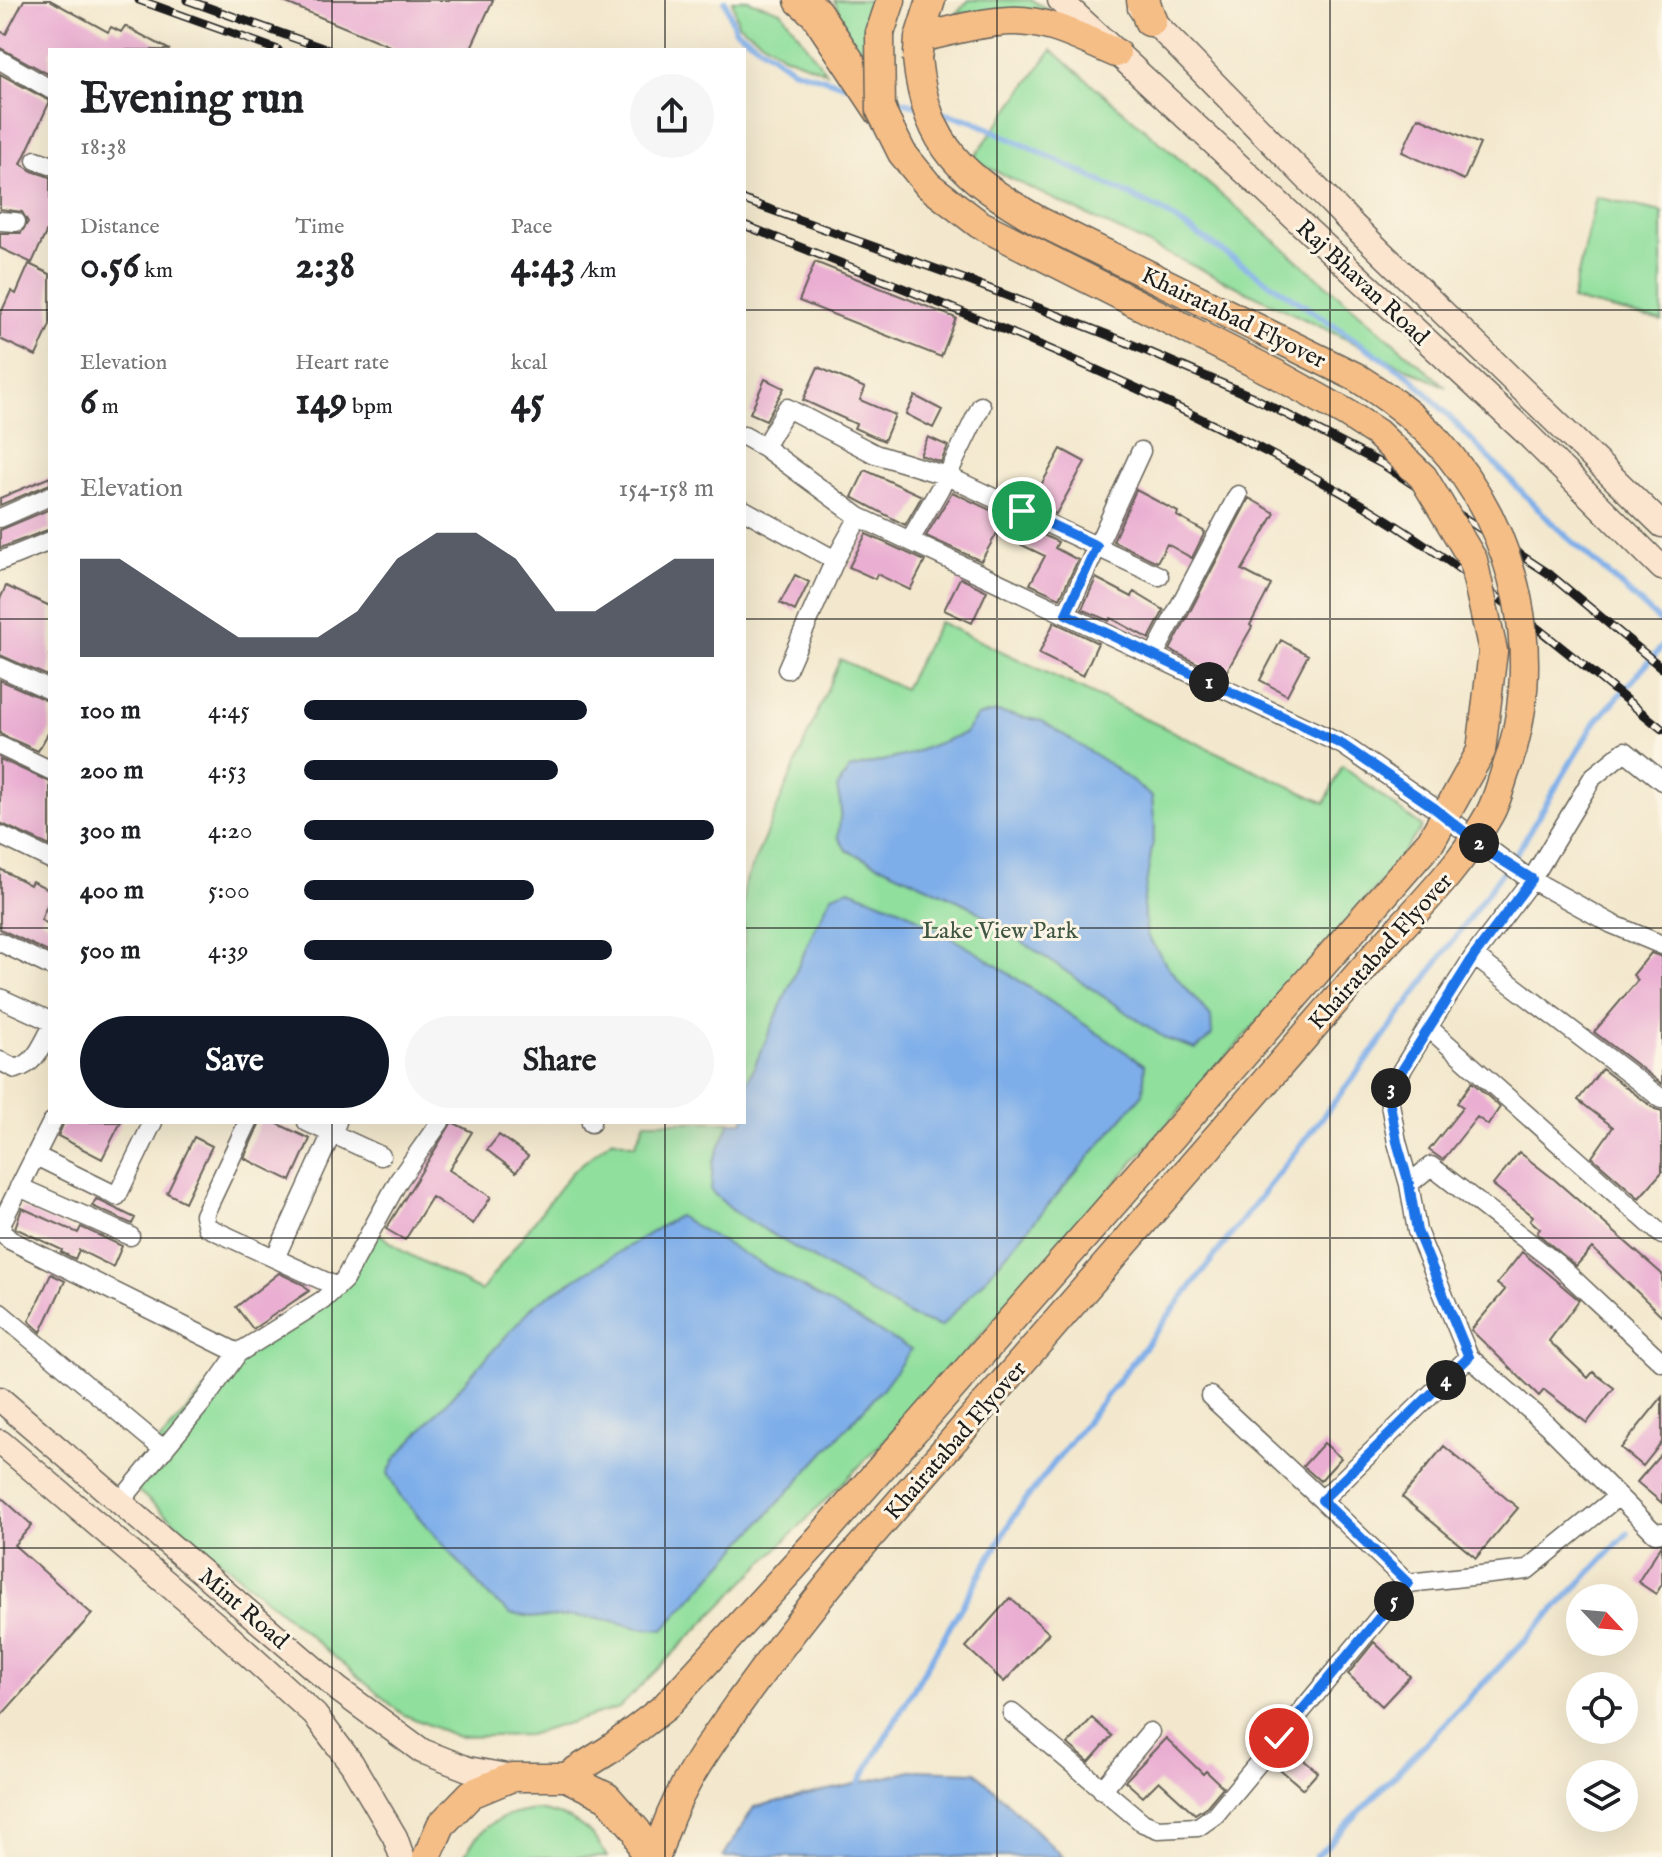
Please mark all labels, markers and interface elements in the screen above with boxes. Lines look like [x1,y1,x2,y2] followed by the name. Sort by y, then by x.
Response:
[80,72,304,128] text: Evening run
[630,74,714,158] button: share
[80,130,127,163] text: 18:38
[80,213,160,241] text: Distance
[295,213,344,241] text: Time
[511,213,552,241] text: Pace
[1289,213,1435,353] street label: Raj Bhavan Road
[80,241,139,292] text: 0.56
[295,241,355,292] text: 2:38
[511,241,575,292] text: 4:43
[139,257,173,285] text: km
[575,257,616,285] text: /km
[1136,260,1331,377] street label: Khairatabad Flyover
[80,349,167,377] text: Elevation
[295,349,389,377] text: Heart rate
[511,349,547,377] text: kcal
[80,377,97,428] text: 6
[295,377,347,428] text: 149
[511,377,545,428] text: 45
[97,393,119,421] text: m
[347,393,393,421] text: bpm
[80,472,183,505] text: Elevation
[619,472,714,505] text: 154–158 m
[988,477,1056,545] pin
[1000,489,1044,533] icon: arrive
[1189,662,1229,702] pin: 1
[1205,668,1213,696] text: 1
[80,694,141,727] text: 100 m
[208,694,250,727] text: 4:45
[80,754,144,787] text: 200 m
[208,754,247,787] text: 4:53
[80,814,141,847] text: 300 m
[208,814,253,847] text: 4:20
[1459,823,1499,863] pin: 2
[1474,829,1484,857] text: 2
[1302,866,1460,1037] street label: Khairatabad Flyover
[80,874,144,907] text: 400 m
[208,874,250,907] text: 5:00
[922,916,1078,947] park label: Lake View Park
[80,934,141,967] text: 500 m
[208,934,249,967] text: 4:39
[80,1016,389,1108] button: Save
[405,1016,714,1108] button: Share
[1371,1068,1411,1108] pin: 3
[1387,1074,1395,1102] text: 3
[878,1355,1034,1527] street label: Khairatabad Flyover
[1426,1360,1466,1400] pin: 4
[1441,1366,1451,1394] text: 4
[192,1562,295,1657] street label: Mint Road
[1374,1581,1414,1621] pin: 5
[1566,1584,1638,1656] north arrow
[1566,1584,1638,1832] map controls
[1390,1587,1398,1615] text: 5
[1566,1672,1638,1744] button: locate
[1245,1704,1313,1772] pin
[1257,1716,1301,1760] icon: check
[1566,1760,1638,1832] button: layers

